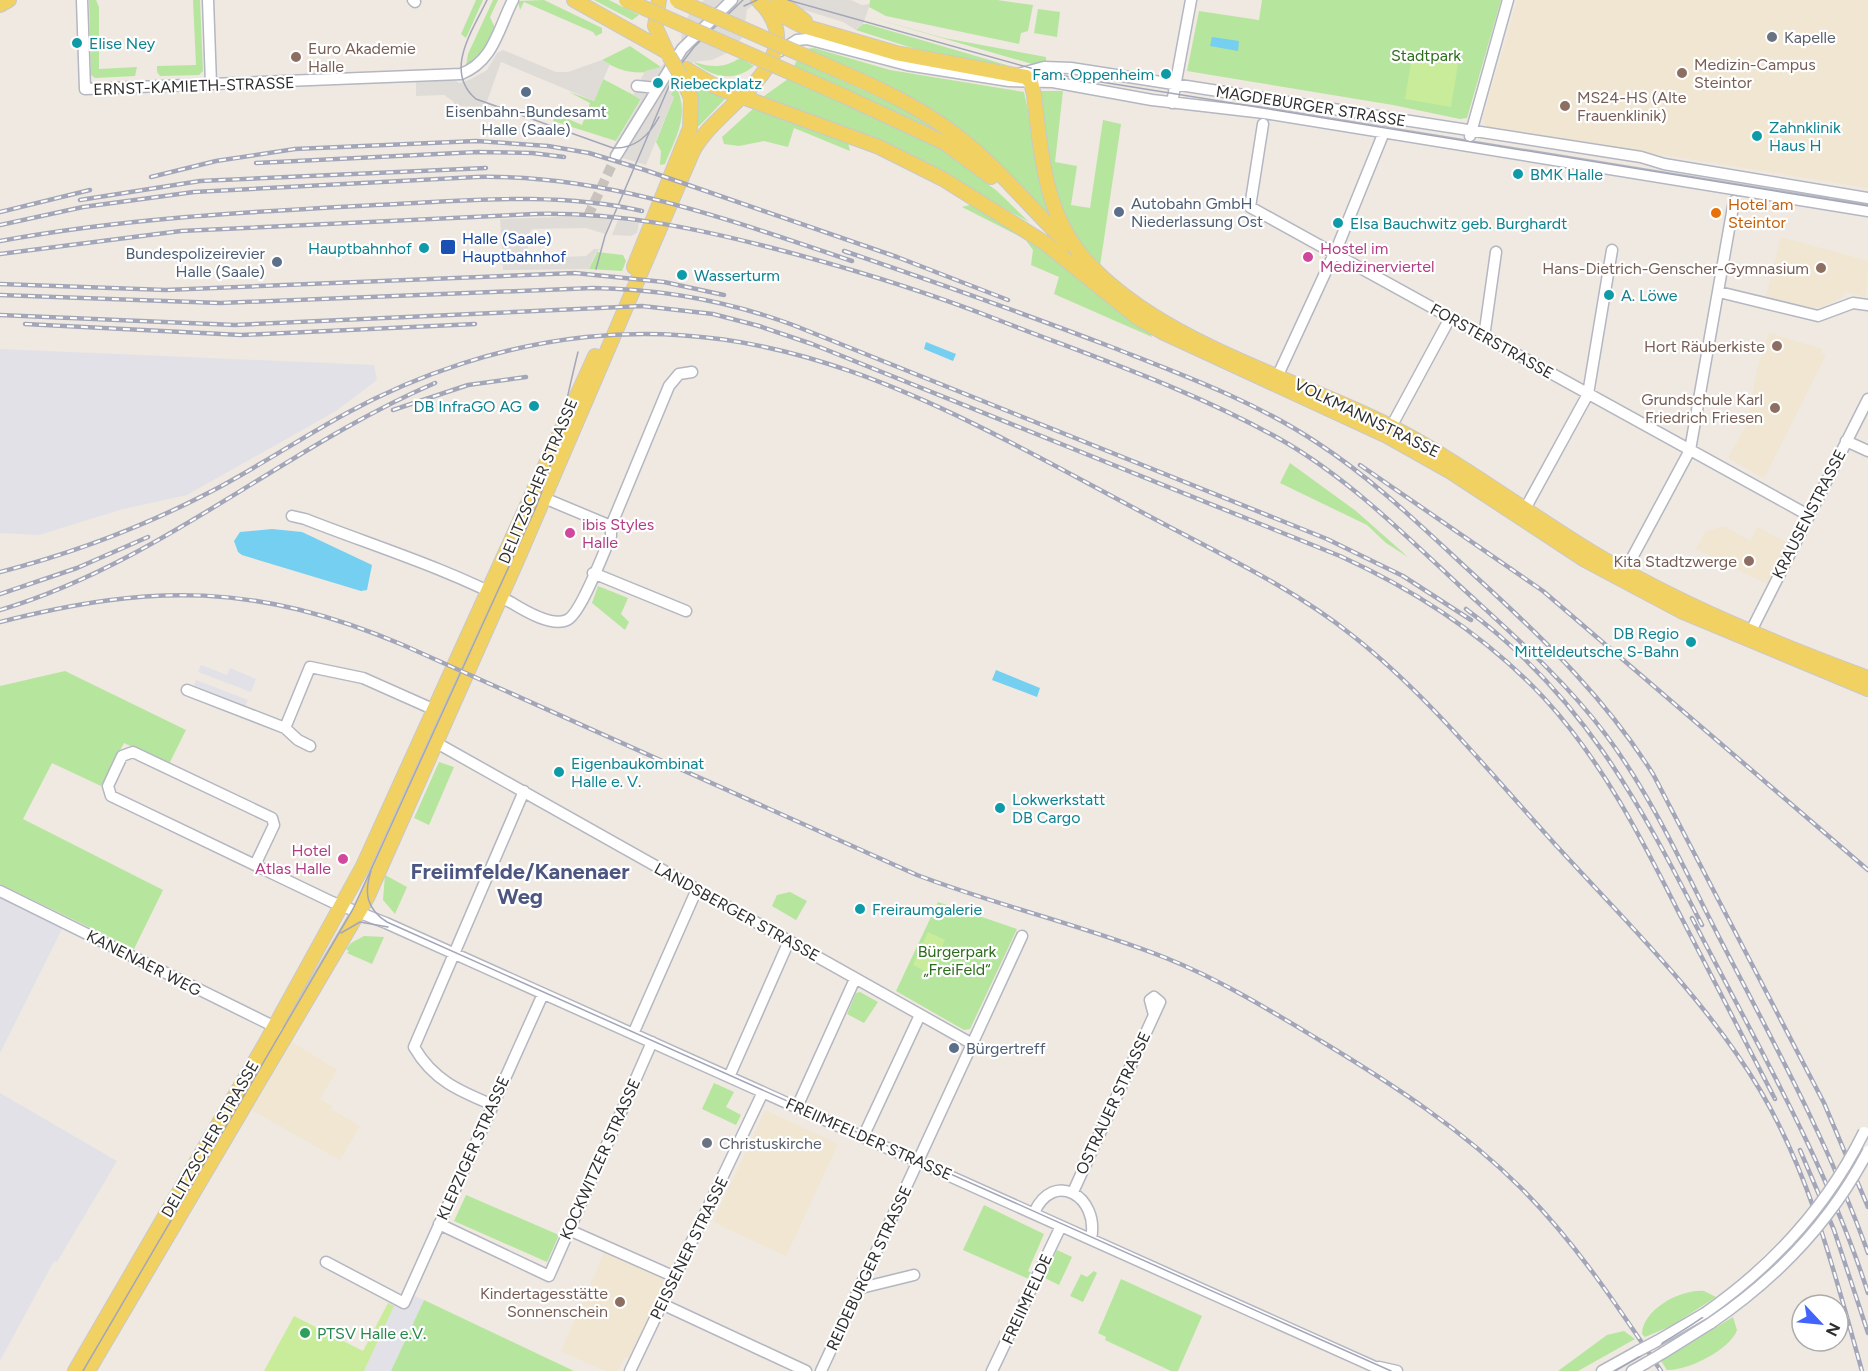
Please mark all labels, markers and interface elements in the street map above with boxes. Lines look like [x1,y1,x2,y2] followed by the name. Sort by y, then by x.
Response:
[1784,28,1836,47] place label: Kapelle
[1765,30,1779,44] marker: Kapelle
[89,34,156,53] place label: Elise Ney
[70,36,84,50] marker: Elise Ney
[308,39,416,76] place label: Euro Akademie Halle
[1391,46,1461,65] park label: Stadtpark
[289,50,303,64] marker: Euro Akademie Halle
[1694,55,1816,92] place label: Medizin-Campus Steintor
[1032,65,1154,84] place label: Fam. Oppenheim
[1675,66,1689,80] marker: Medizin-Campus Steintor
[1159,67,1173,81] marker: Fam. Oppenheim
[93,73,295,99] street label: ERNST-KAMIETH-STRASSE
[670,74,762,93] place label: Riebeckplatz
[651,76,665,90] marker: Riebeckplatz
[1215,82,1407,130] street label: MAGDEBURGER STRASSE
[519,85,533,99] marker: Eisenbahn-Bundesamt Halle (Saale)
[1577,88,1687,125] place label: MS24-HS (Alte Frauenklinik)
[1558,99,1572,113] marker: MS24-HS (Alte Frauenklinik)
[445,102,607,139] place label: Eisenbahn-Bundesamt Halle (Saale)
[1769,118,1841,155] place label: Zahnklinik Haus H
[1750,129,1764,143] marker: Zahnklinik Haus H
[1530,165,1603,184] place label: BMK Halle
[1511,167,1525,181] marker: BMK Halle
[1131,194,1263,231] place label: Autobahn GmbH Niederlassung Ost
[1728,195,1793,232] place label: Hotel am Steintor
[1112,205,1126,219] marker: Autobahn GmbH Niederlassung Ost
[1709,206,1723,220] marker: Hotel am Steintor
[1350,214,1567,233] place label: Elsa Bauchwitz geb. Burghardt
[1331,216,1345,230] marker: Elsa Bauchwitz geb. Burghardt
[462,229,566,266] place label: Halle (Saale) Hauptbahnhof
[439,238,457,256] marker: Halle (Saale) Hauptbahnhof
[308,239,412,258] place label: Hauptbahnhof
[1320,239,1434,276] place label: Hostel im Medizinerviertel
[417,241,431,255] marker: Hauptbahnhof
[125,244,266,281] place label: Bundespolizeirevier Halle (Saale)
[1301,250,1315,264] marker: Hostel im Medizinerviertel
[270,255,284,269] marker: Bundespolizeirevier Halle (Saale)
[1542,259,1809,278] place label: Hans-Dietrich-Genscher-Gymnasium
[1814,261,1828,275] marker: Hans-Dietrich-Genscher-Gymnasium
[694,266,780,285] place label: Wasserturm
[675,268,689,282] marker: Wasserturm
[1621,286,1678,305] place label: A. Löwe
[1602,288,1616,302] marker: A. Löwe
[1427,299,1557,383] street label: FORSTERSTRASSE
[1644,337,1765,356] place label: Hort Räuberkiste
[1770,339,1784,353] marker: Hort Räuberkiste
[1291,375,1443,461] street label: VOLKMANNSTRASSE
[1641,390,1763,427] place label: Grundschule Karl Friedrich Friesen
[495,395,581,567] street label: DELITZSCHER STRASSE
[413,397,522,416] place label: DB InfraGO AG
[527,399,541,413] marker: DB InfraGO AG
[1768,401,1782,415] marker: Grundschule Karl Friedrich Friesen
[1768,446,1850,582] street label: KRAUSENSTRASSE
[582,515,654,552] place label: ibis Styles Halle
[563,526,577,540] marker: ibis Styles Halle
[1614,552,1737,571] place label: Kita Stadtzwerge
[1742,554,1756,568] marker: Kita Stadtzwerge
[1514,624,1679,661] place label: DB Regio Mitteldeutsche S-Bahn
[1684,635,1698,649] marker: DB Regio Mitteldeutsche S-Bahn
[571,754,704,791] place label: Eigenbaukombinat Halle e. V.
[552,765,566,779] marker: Eigenbaukombinat Halle e. V.
[1012,790,1105,827] place label: Lokwerkstatt DB Cargo
[993,801,1007,815] marker: Lokwerkstatt DB Cargo
[255,841,331,878] place label: Hotel Atlas Halle
[336,852,350,866] marker: Hotel Atlas Halle
[410,858,630,910] district label: Freiimfelde/Kanenaer Weg
[651,859,823,965] street label: LANDSBERGER STRASSE
[872,900,982,919] place label: Freiraumgalerie
[853,902,867,916] marker: Freiraumgalerie
[84,926,204,1000] street label: KANENAER WEG
[918,942,996,979] park label: Bürgerpark „FreiFeld“
[1072,1029,1154,1177] street label: OSTRAUER STRASSE
[966,1039,1046,1058] place label: Bürgertreff
[947,1041,961,1055] marker: Bürgertreff
[157,1057,263,1221] street label: DELITZSCHER STRASSE
[433,1073,513,1223] street label: KLEPZIGER STRASSE
[556,1075,644,1243] street label: KOCKWITZER STRASSE
[783,1094,955,1184] street label: FREIIMFELDER STRASSE
[719,1134,822,1153] place label: Christuskirche
[700,1136,714,1150] marker: Christuskirche
[646,1173,732,1323] street label: PEISSENER STRASSE
[822,1183,916,1353] street label: REIDEBURGER STRASSE
[998,1251,1056,1347] street label: FREIIMFELDE
[480,1284,608,1321] place label: Kindertagesstätte Sonnenschein
[1790,1293,1850,1353] north arrow
[613,1295,627,1309] marker: Kindertagesstätte Sonnenschein
[1822,1320,1844,1339] text: N
[317,1324,426,1343] place label: PTSV Halle e.V.
[298,1326,312,1340] marker: PTSV Halle e.V.

